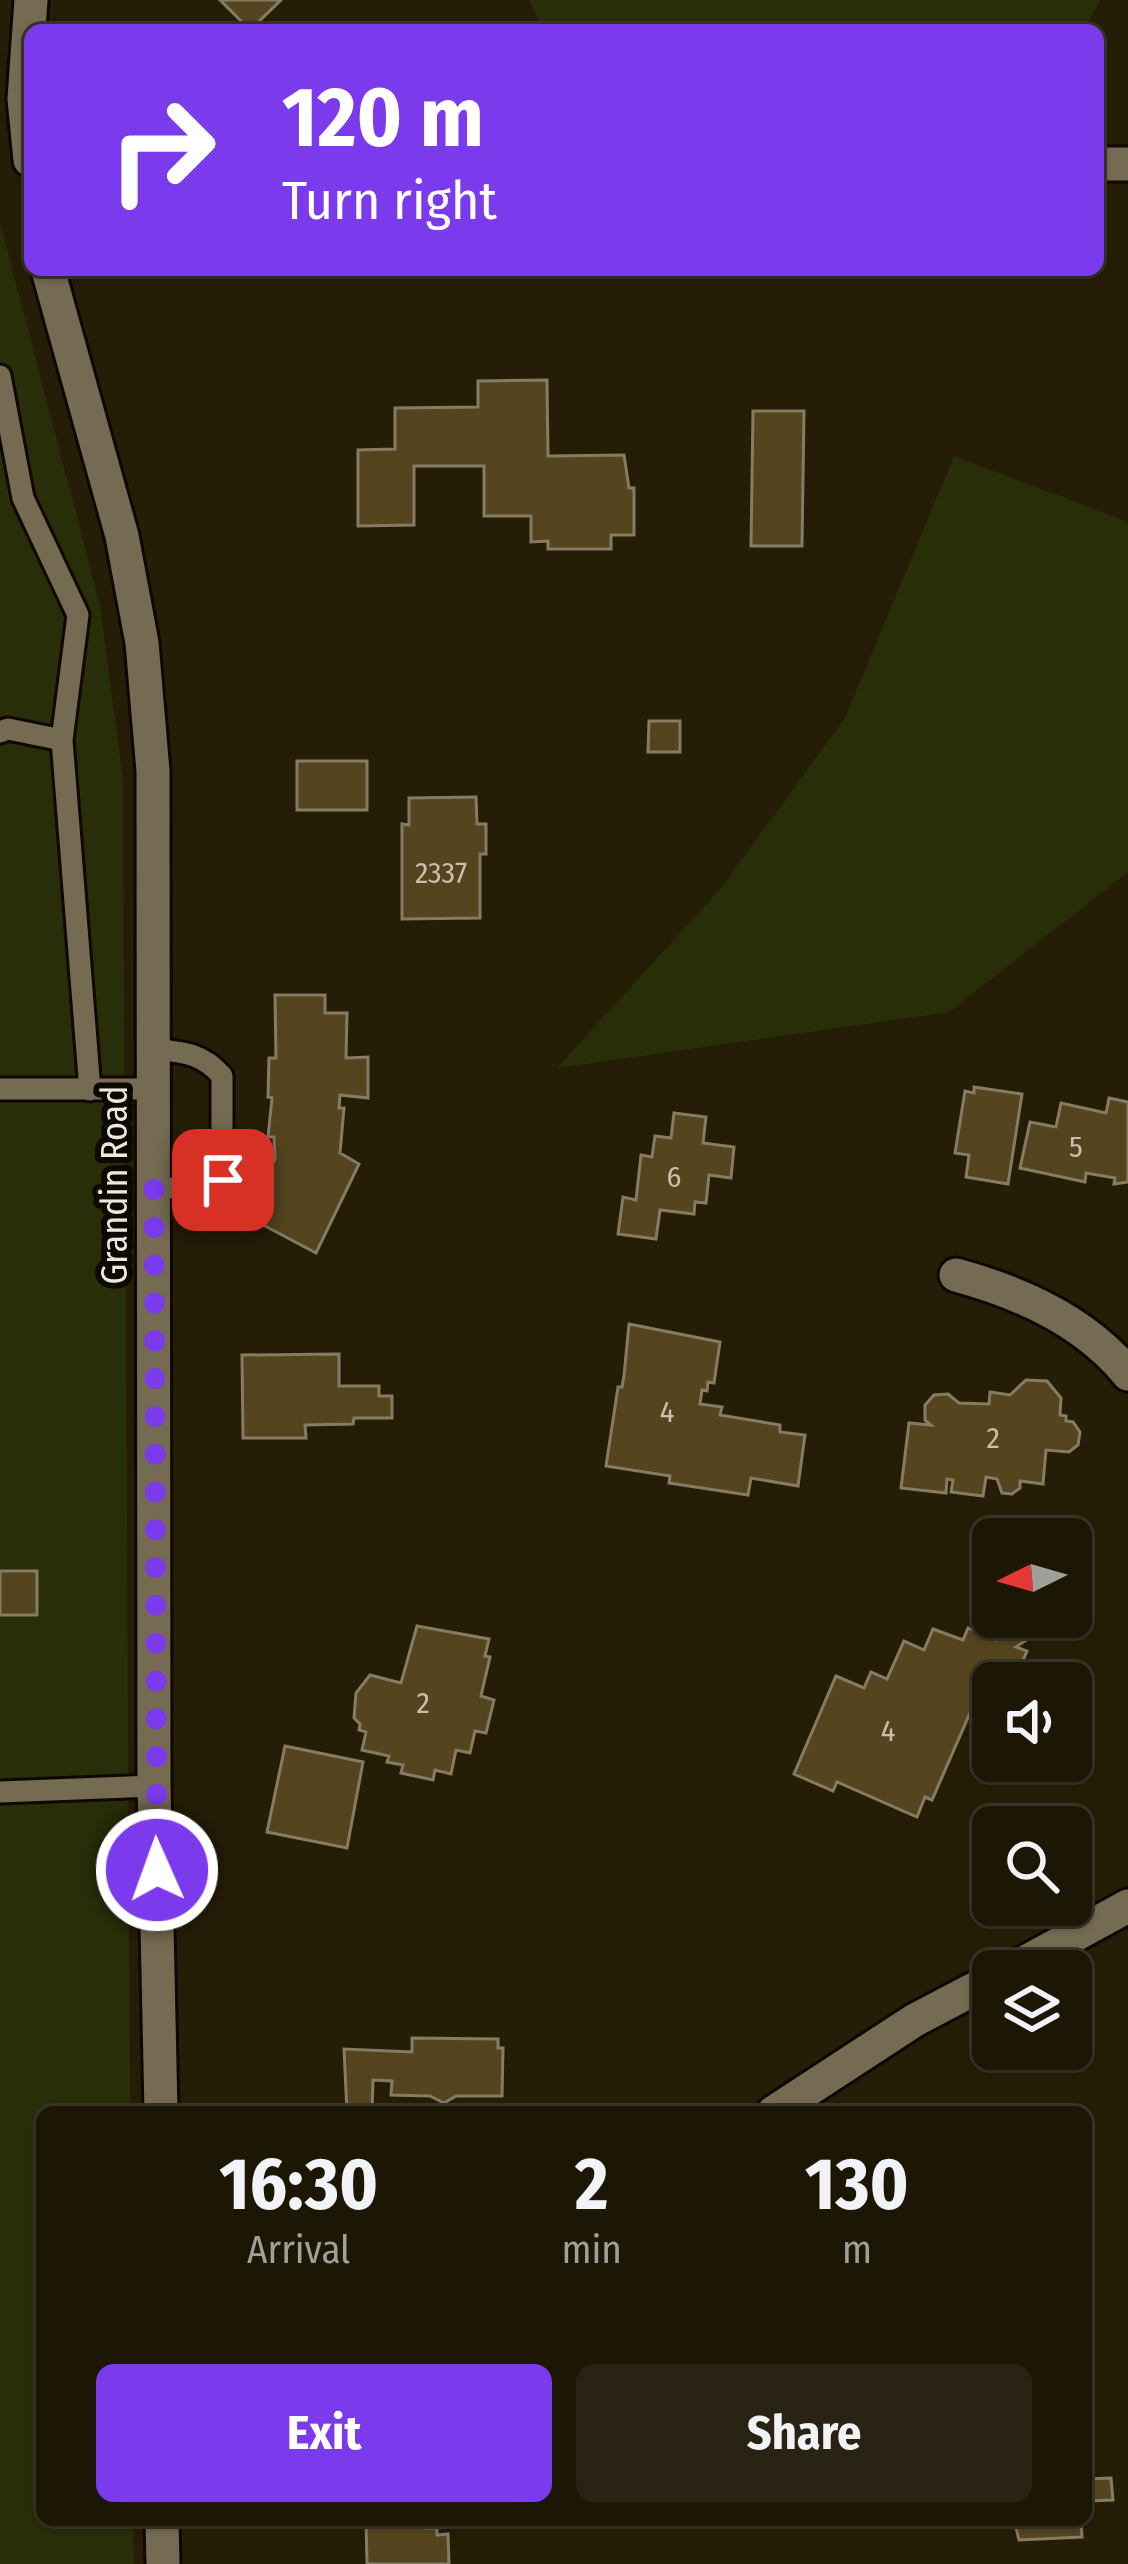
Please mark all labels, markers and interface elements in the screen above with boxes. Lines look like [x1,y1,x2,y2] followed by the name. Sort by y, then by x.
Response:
[282,67,484,168] text: 120 m
[84,72,240,228] icon: right
[282,169,497,233] text: Turn right
[415,855,467,891] house number: 2337
[93,1085,137,1285] street label: Grandin Road
[172,1129,274,1231] pin
[1069,1129,1083,1165] house number: 5
[190,1147,256,1213] icon: arrive
[667,1159,681,1195] house number: 6
[660,1394,674,1430] house number: 4
[986,1420,1000,1456] house number: 2
[972,1518,1092,1638] north arrow
[972,1518,1092,2070] map controls
[972,1662,1092,1782] button: sound
[416,1685,430,1721] house number: 2
[881,1713,895,1749] house number: 4
[972,1806,1092,1926] button: search
[94,1807,220,1933] position arrow
[972,1950,1092,2070] button: layers
[219,2142,378,2228] text: 16:30
[575,2142,608,2228] text: 2
[805,2142,909,2228] text: 130
[247,2227,350,2273] text: Arrival
[561,2227,622,2273] text: min
[842,2227,872,2273] text: m
[96,2364,552,2502] button: Exit
[576,2364,1032,2502] button: Share

